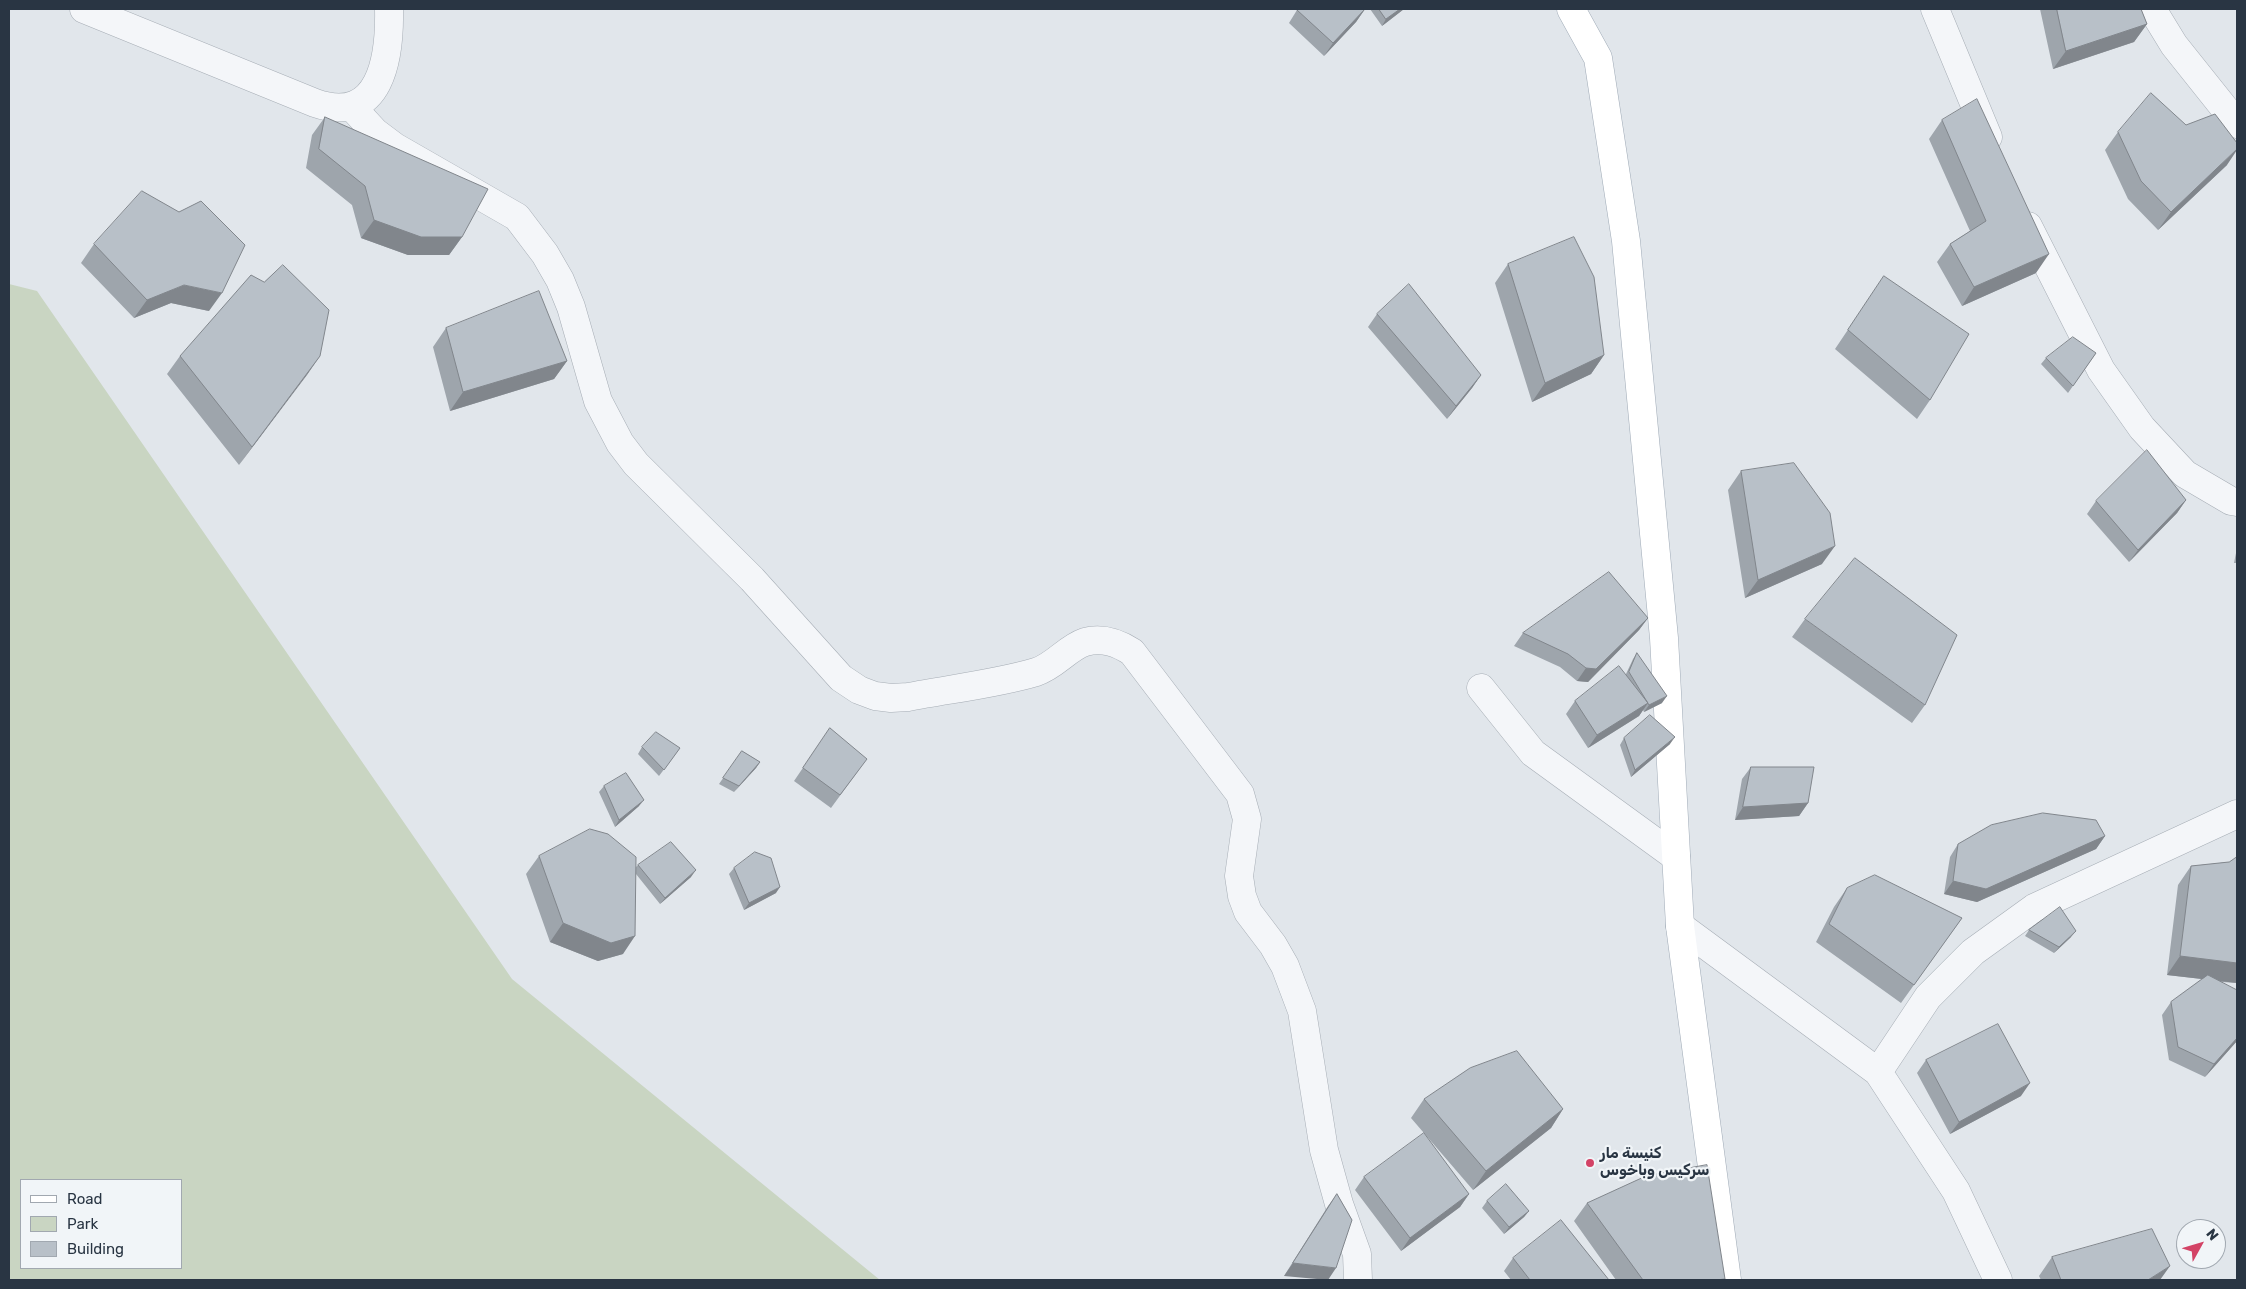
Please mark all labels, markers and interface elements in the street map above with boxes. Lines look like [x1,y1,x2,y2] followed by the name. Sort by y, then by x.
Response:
[1600,1145,1709,1180] place label: كنيسة مار سركيس وباخوس
[1584,1157,1596,1169] marker: كنيسة مار سركيس وباخوس
[20,1179,182,1269] legend
[67,1190,103,1208] text: Road
[67,1215,98,1233] text: Park
[2176,1219,2226,1269] north arrow
[2202,1226,2222,1244] text: N
[67,1240,124,1258] text: Building

